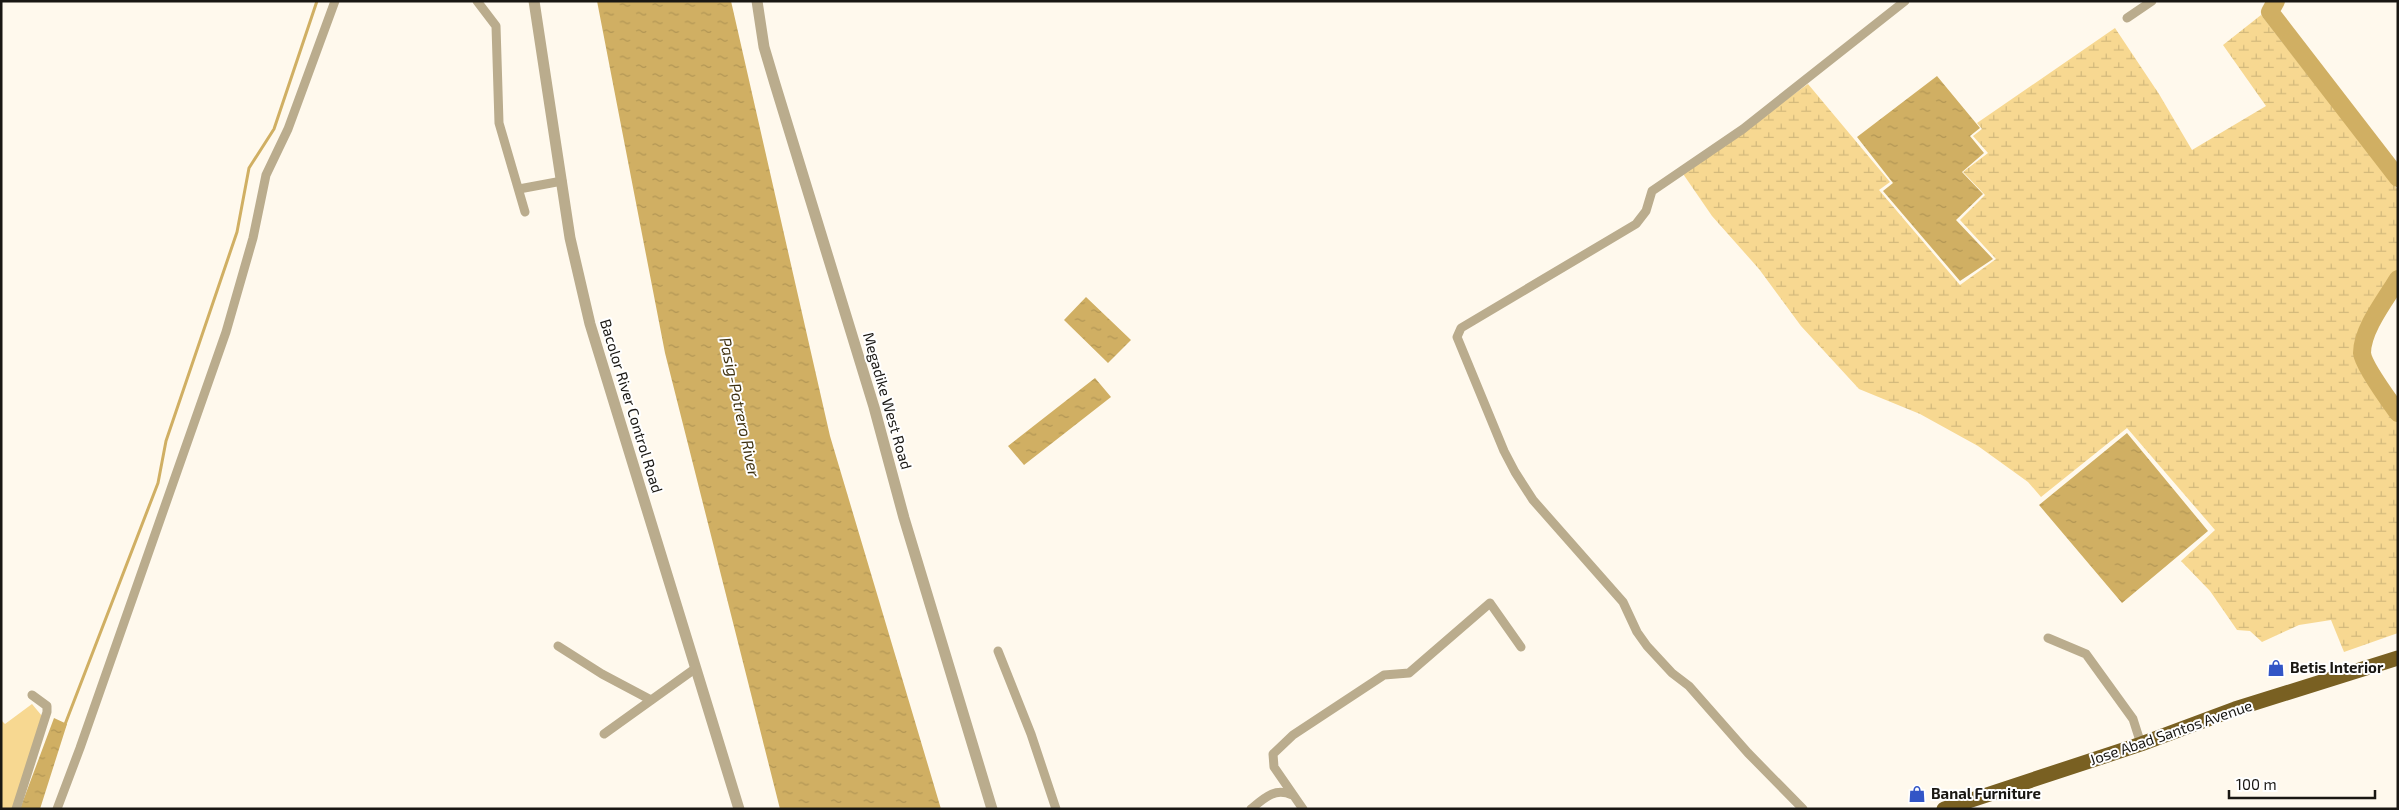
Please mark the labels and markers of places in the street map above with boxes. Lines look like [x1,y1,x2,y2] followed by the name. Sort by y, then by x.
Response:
[2266,658,2286,678] shop icon: Betis Interior
[2290,658,2384,676] place label: Betis Interior
[1907,784,1927,804] shop icon: Banal Furniture
[1931,784,2041,802] place label: Banal Furniture

